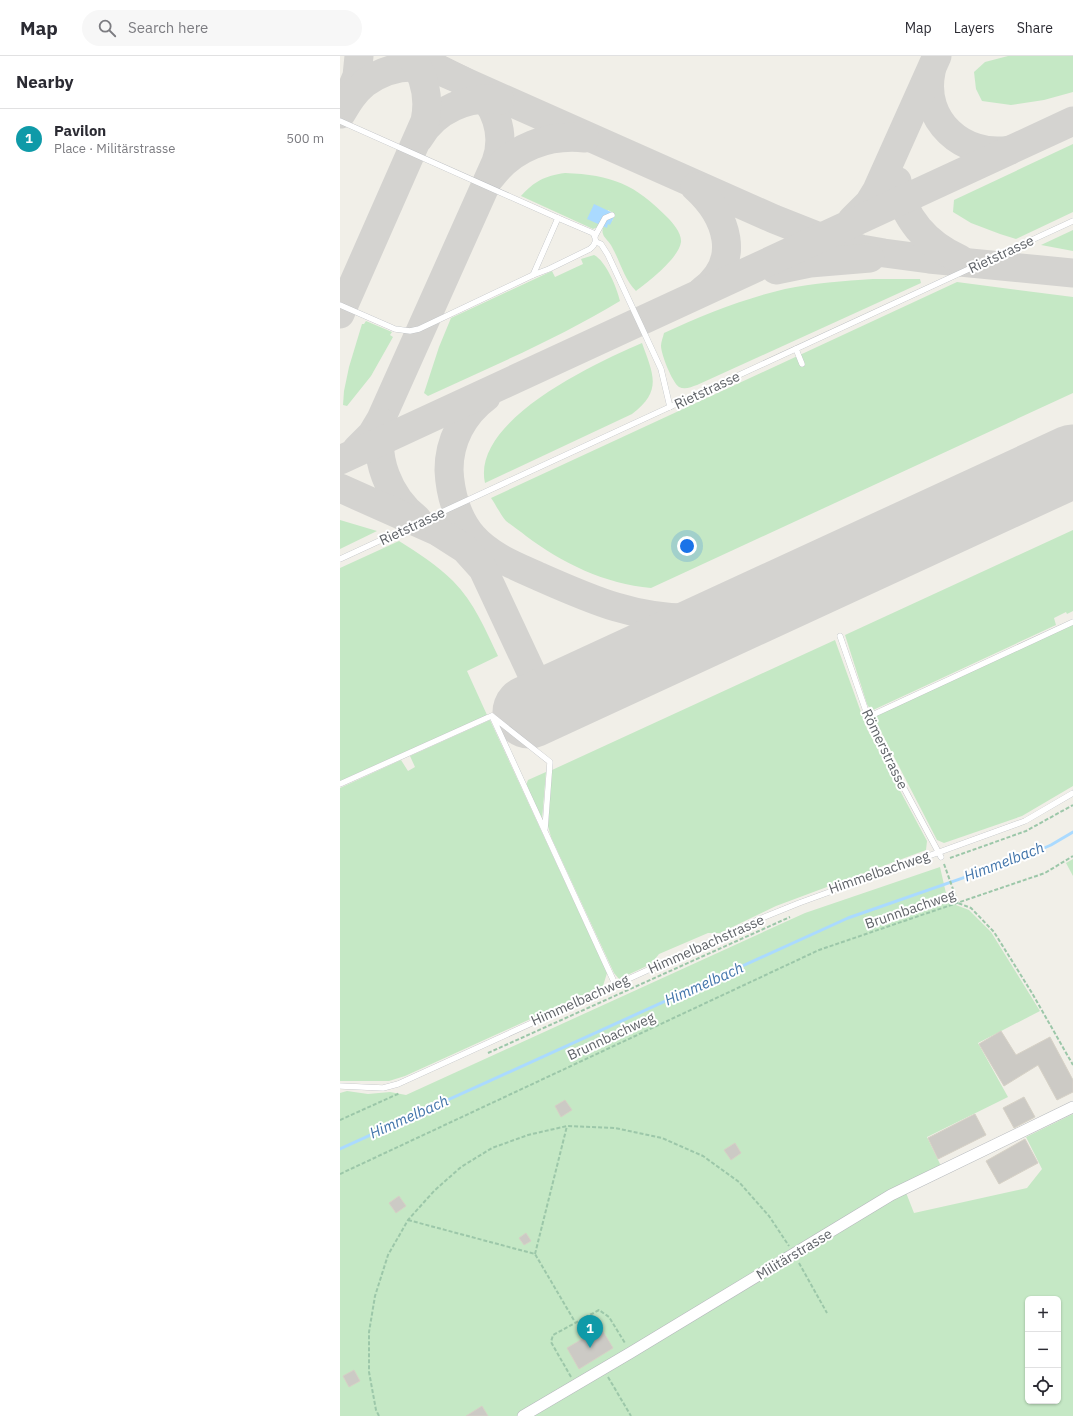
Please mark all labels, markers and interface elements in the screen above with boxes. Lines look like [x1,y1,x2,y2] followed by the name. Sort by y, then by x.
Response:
[82,10,362,46] search box
[20,16,58,40] text: Map
[96,17,118,39] icon: search
[128,18,208,37] text: Search here
[905,19,932,37] text: Map
[954,19,995,37] text: Layers
[1017,19,1053,37] text: Share
[16,71,74,93] text: Nearby
[54,121,106,140] text: Pavilon
[25,130,33,147] text: 1
[286,130,324,147] text: 500 m
[54,140,175,157] text: Place · Militärstrasse
[965,231,1037,277] street label: Rietstrasse
[671,367,743,413] street label: Rietstrasse
[376,503,448,549] street label: Rietstrasse
[677,536,697,556] your location
[858,706,912,792] street label: Römerstrasse
[961,838,1047,886] water label: Himmelbach
[826,846,932,898] street label: Himmelbachweg
[862,885,958,933] street label: Brunnbachweg
[645,910,767,978] street label: Himmelbachstrasse
[661,958,746,1009] water label: Himmelbach
[528,970,632,1030] street label: Himmelbachweg
[564,1008,658,1064] street label: Brunnbachweg
[366,1091,451,1142] water label: Himmelbach
[753,1224,835,1284] street label: Militärstrasse
[1025,1296,1061,1404] map controls
[1025,1296,1061,1332] button: +
[577,1315,603,1348] pin: 1
[1025,1332,1061,1368] button: −
[1025,1368,1061,1404] button: locate

